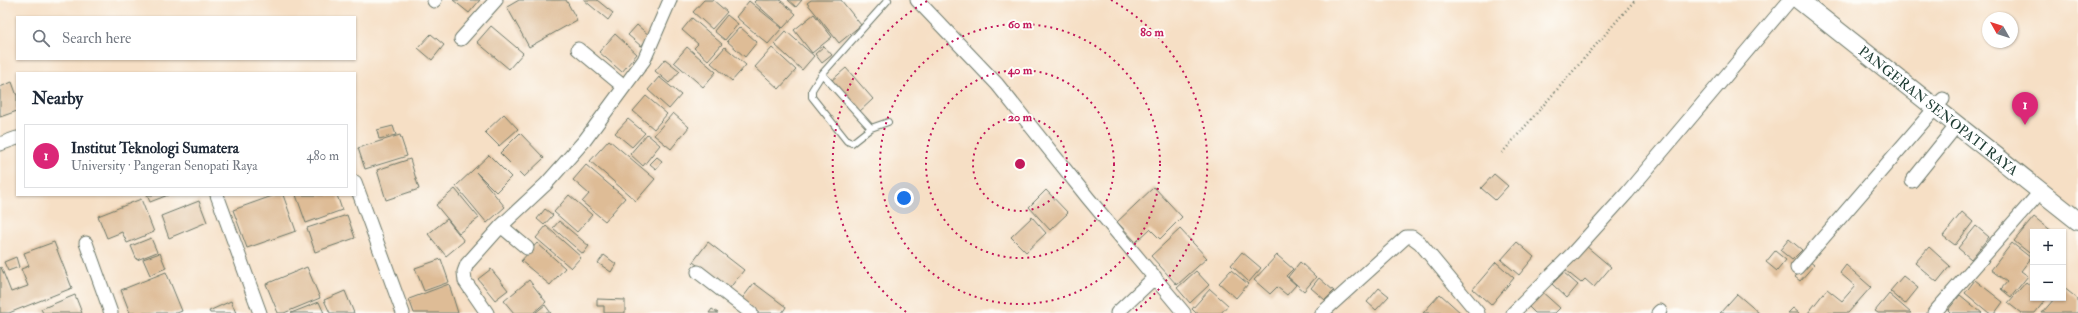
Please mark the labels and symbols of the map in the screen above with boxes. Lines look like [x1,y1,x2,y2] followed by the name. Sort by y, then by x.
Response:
[1982,12,2018,48] north arrow
[1008,17,1033,32] text: 60 m
[1140,25,1164,40] text: 80 m
[1855,42,2022,179] street label: PANGERAN SENOPATI RAYA
[1007,63,1033,78] text: 40 m
[2012,92,2038,125] pin: 1
[1008,110,1033,125] text: 20 m
[1013,157,1027,171] centre of rings
[894,188,914,208] your location

